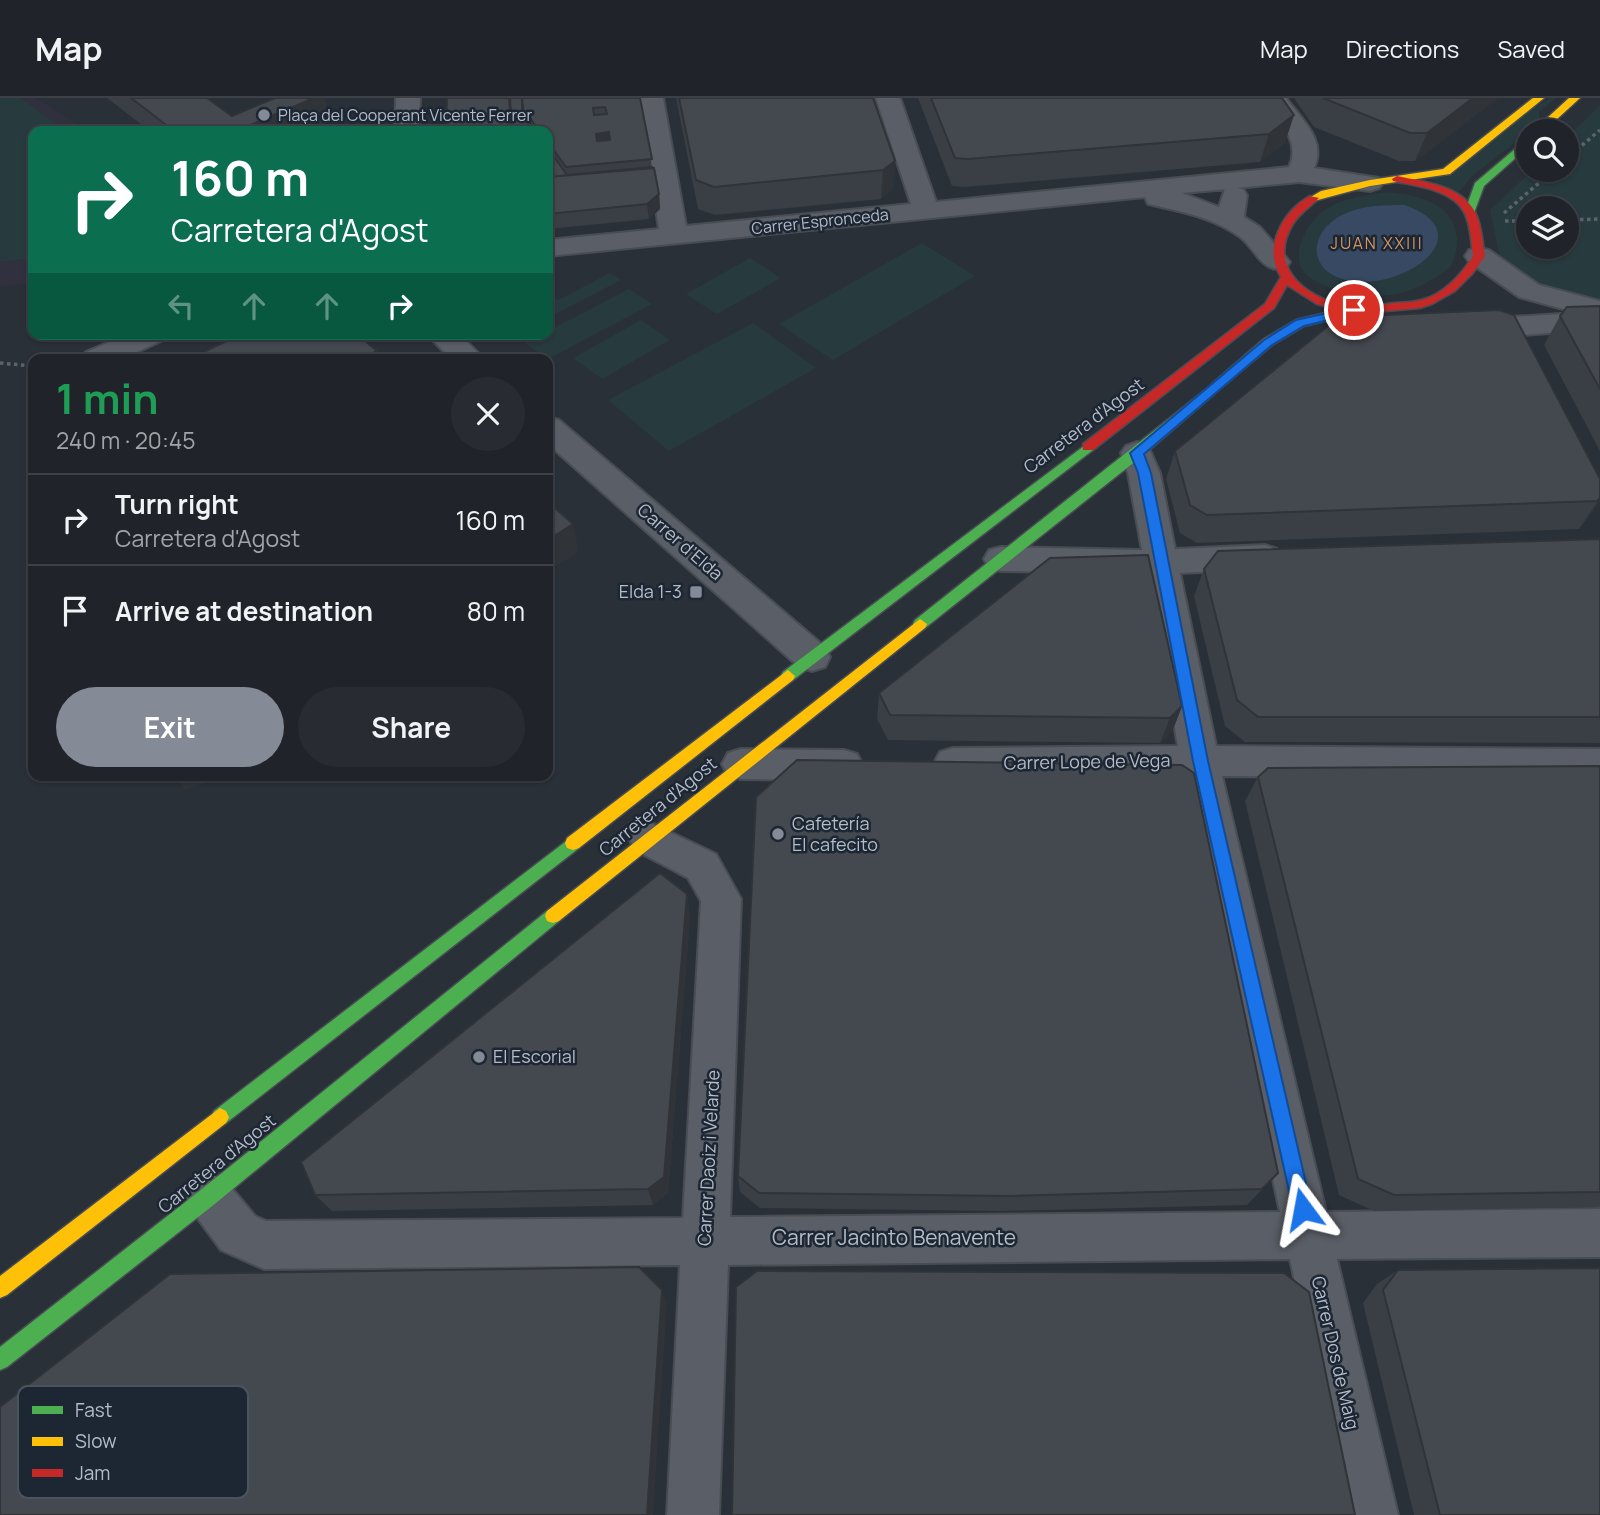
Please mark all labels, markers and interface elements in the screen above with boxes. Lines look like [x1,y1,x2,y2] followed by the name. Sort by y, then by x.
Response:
[35,26,103,71] text: Map
[1260,32,1308,65] text: Map
[1346,32,1459,65] text: Directions
[1497,32,1565,65] text: Saved
[278,104,532,126] place label: Plaça del Cooperant Vicente Ferrer
[256,107,272,123] marker: Plaça del Cooperant Vicente Ferrer
[1516,119,1579,259] map controls
[1516,119,1579,182] button: search
[171,144,309,211] text: 160 m
[56,154,147,245] icon: right
[1516,196,1579,259] button: layers
[750,203,890,239] street label: Carrer Espronceda
[171,208,429,252] text: Carretera d'Agost
[1330,232,1424,254] district label: JUAN XXIII
[1324,280,1384,340] pin
[162,287,200,325] icon: left
[235,287,273,325] icon: ahead
[308,287,346,325] icon: ahead
[381,287,419,325] icon: right
[1335,291,1373,329] icon: arrive
[56,369,159,427] text: 1 min
[1018,372,1148,478] street label: Carretera d'Agost
[451,377,525,451] button: close
[56,424,196,456] text: 240 m · 20:45
[115,486,239,522] text: Turn right
[633,497,729,585] street label: Carrer d’Elda
[56,501,94,539] icon: right
[456,502,525,538] text: 160 m
[115,522,300,554] text: Carretera d'Agost
[619,579,682,603] place label: Elda 1-3
[688,584,704,600] marker: Elda 1-3
[56,592,94,630] icon: arrive
[115,593,373,629] text: Arrive at destination
[467,593,525,629] text: 80 m
[56,687,284,767] button: Exit
[298,687,525,767] button: Share
[1003,748,1171,774] street label: Carrer Lope de Vega
[594,751,721,861] street label: Carretera d'Agost
[792,811,878,856] place label: Cafetería El cafecito
[770,826,786,842] marker: Cafetería El cafecito
[493,1044,576,1068] place label: El Escorial
[471,1049,487,1065] marker: El Escorial
[691,1069,725,1247] street label: Carrer Daoiz i Velarde
[153,1108,280,1218] street label: Carretera d'Agost
[1266,1172,1340,1246] position arrow
[772,1223,1016,1251] street label: Carrer Jacinto Benavente
[1307,1274,1365,1432] street label: Carrer Dos de Maig
[18,1386,248,1498] legend
[75,1397,112,1423] text: Fast
[75,1428,117,1454] text: Slow
[75,1460,110,1486] text: Jam

